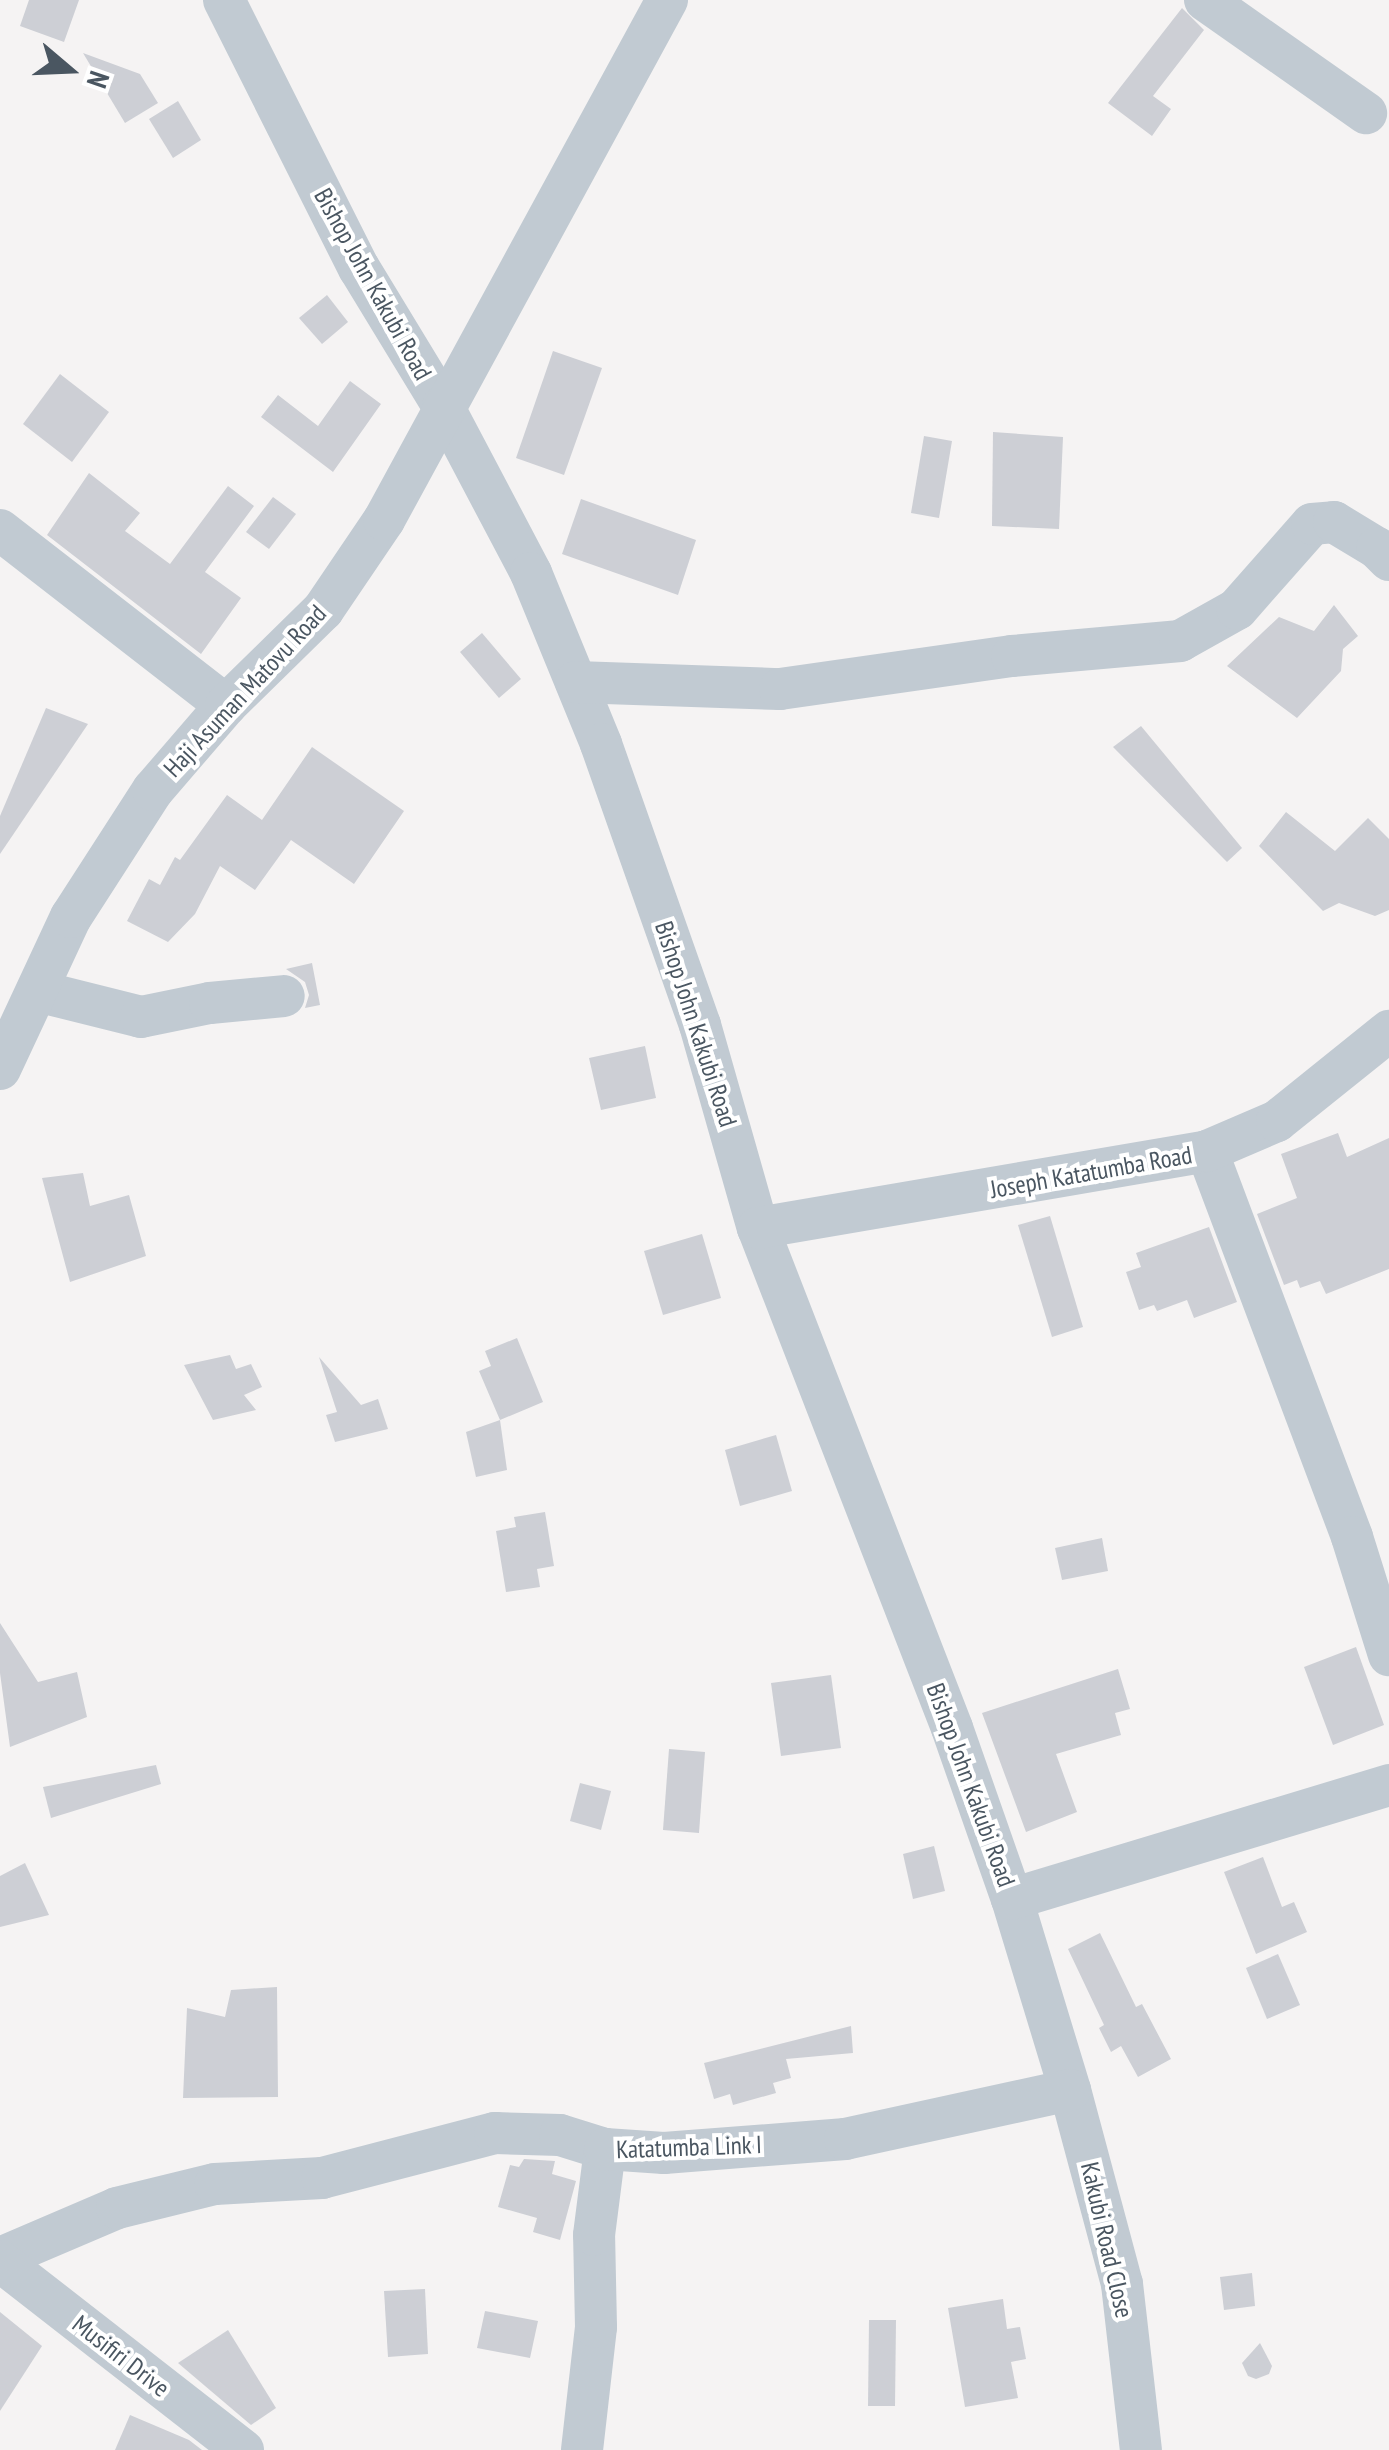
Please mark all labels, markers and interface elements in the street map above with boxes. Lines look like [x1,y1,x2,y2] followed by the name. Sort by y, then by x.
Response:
[20,20,120,120] north arrow
[79,67,119,93] text: N
[308,183,438,385] street label: Bishop John Kakubi Road
[157,599,333,783] street label: Haji Asuman Matovu Road
[649,917,743,1131] street label: Bishop John Kakubi Road
[988,1139,1194,1205] street label: Joseph Katatumba Road
[920,1679,1022,1891] street label: Bishop John Kakubi Road
[615,2129,763,2165] street label: Katatumba Link I
[1075,2159,1139,2321] street label: Kakubi Road Close
[67,2309,175,2403] street label: Musifiri Drive

